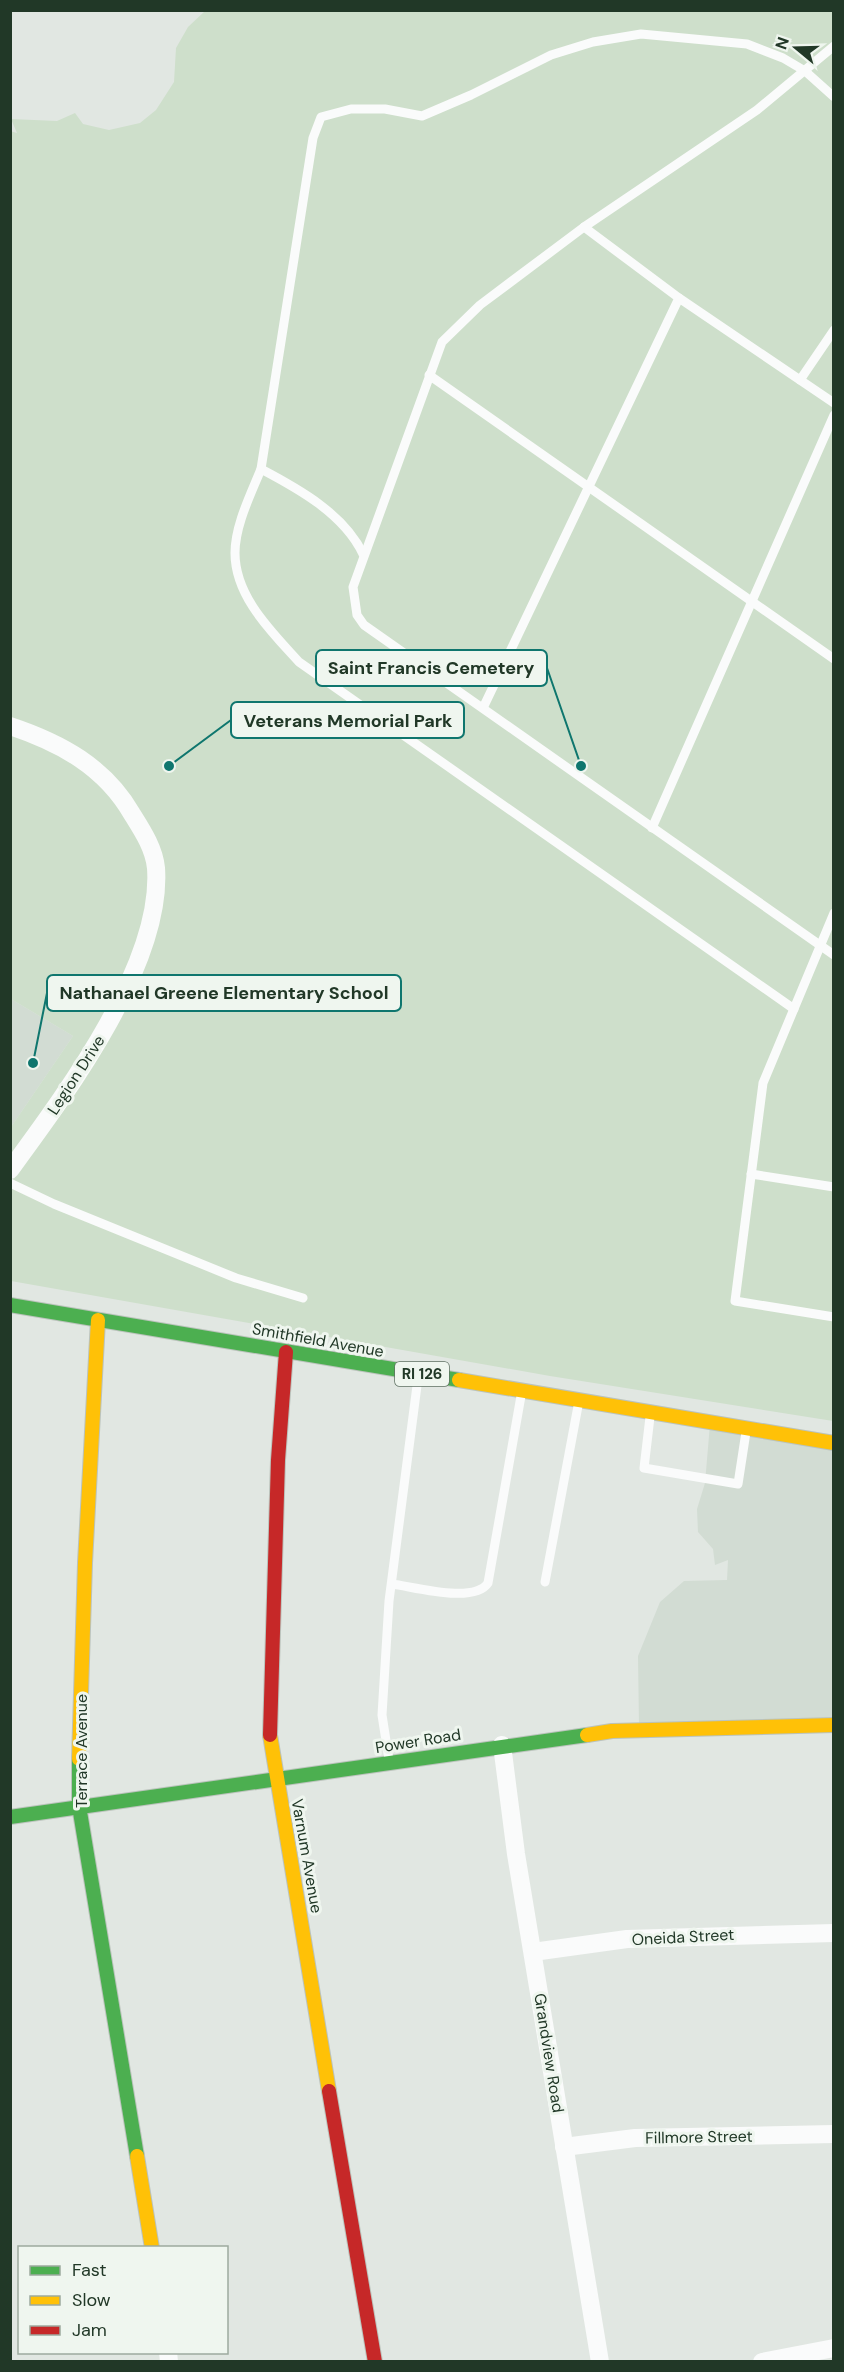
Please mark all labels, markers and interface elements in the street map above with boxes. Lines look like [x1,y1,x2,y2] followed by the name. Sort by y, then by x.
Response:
[766,18,826,78] north arrow
[770,34,794,52] text: N
[316,650,547,686] callout: Saint Francis Cemetery
[328,656,534,680] text: Saint Francis Cemetery
[231,702,464,738] callout: Veterans Memorial Park
[244,709,453,733] text: Veterans Memorial Park
[47,975,401,1011] callout: Nathanael Greene Elementary School
[59,981,389,1005] text: Nathanael Greene Elementary School
[42,1031,110,1119] street label: Legion Drive
[251,1318,385,1362] street label: Smithfield Avenue
[395,1362,449,1386] road number: RI 126
[71,1694,92,1808] street label: Terrace Avenue
[374,1724,462,1758] street label: Power Road
[287,1797,327,1915] street label: Varnum Avenue
[631,1924,735,1950] street label: Oneida Street
[529,1992,569,2114] street label: Grandview Road
[645,2126,753,2148] street label: Fillmore Street
[18,2246,228,2354] legend
[72,2258,107,2282] text: Fast
[72,2288,111,2312] text: Slow
[72,2318,107,2342] text: Jam

